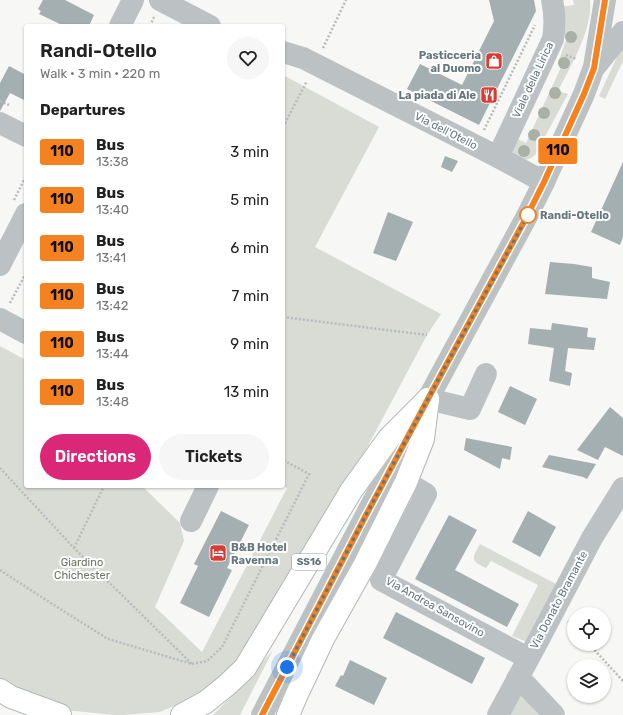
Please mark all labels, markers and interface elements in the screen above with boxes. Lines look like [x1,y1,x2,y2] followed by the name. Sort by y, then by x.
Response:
[227,37,269,79] button: heart
[40,39,157,62] text: Randi-Otello
[510,40,556,120] street label: Viale della Lirica
[419,49,481,75] place label: Pasticceria al Duomo
[484,51,504,71] shop icon: Pasticceria al Duomo
[40,66,160,81] text: Walk · 3 min · 220 m
[479,85,499,105] restaurant icon: La piada di Ale
[399,89,476,102] place label: La piada di Ale
[40,101,125,119] text: Departures
[412,110,480,152] street label: Via dell'Otello
[96,136,124,154] text: Bus
[535,138,581,164] line badge: 110
[546,142,570,159] text: 110
[50,143,74,160] text: 110
[230,143,269,161] text: 3 min
[96,154,129,169] text: 13:38
[96,184,124,202] text: Bus
[50,191,74,208] text: 110
[230,191,269,209] text: 5 min
[96,202,129,217] text: 13:40
[519,206,537,224] marker: Randi-Otello
[540,209,609,222] place label: Randi-Otello
[96,232,124,250] text: Bus
[50,239,74,256] text: 110
[230,239,269,257] text: 6 min
[96,250,126,265] text: 13:41
[96,280,124,298] text: Bus
[50,287,74,304] text: 110
[232,287,269,305] text: 7 min
[96,298,128,313] text: 13:42
[96,328,124,346] text: Bus
[50,335,74,352] text: 110
[230,335,269,353] text: 9 min
[96,346,129,361] text: 13:44
[96,376,124,394] text: Bus
[50,383,74,400] text: 110
[224,383,269,401] text: 13 min
[96,394,129,409] text: 13:48
[40,434,151,480] button: Directions
[159,434,269,480] button: Tickets
[231,541,287,567] place label: B&B Hotel Ravenna
[208,543,228,563] hotel icon: B&B Hotel Ravenna
[528,549,590,651] street label: Via Donato Bramante
[292,554,326,570] road number: SS16
[54,556,111,582] park label: Giardino Chichester
[383,574,487,640] street label: Via Andrea Sansovino
[567,607,611,703] map controls
[567,607,611,651] button: locate
[277,657,297,677] your location
[567,659,611,703] button: layers

